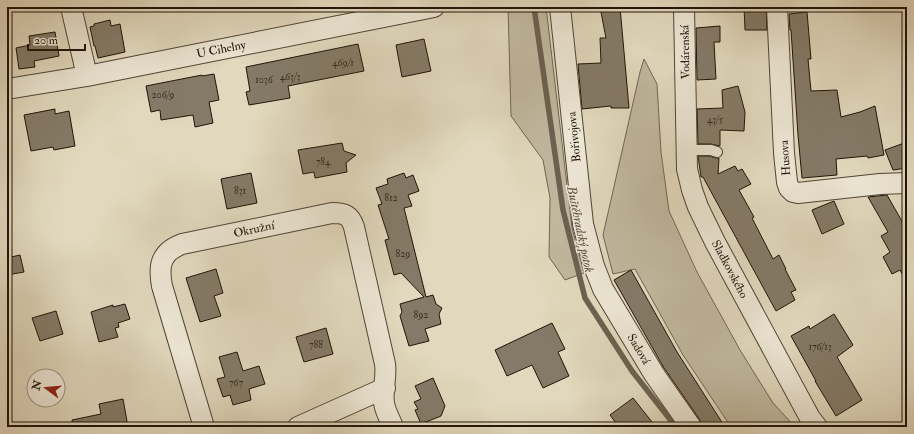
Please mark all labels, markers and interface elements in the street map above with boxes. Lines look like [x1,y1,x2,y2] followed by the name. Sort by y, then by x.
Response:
[678,24,693,79] street label: Vodárenská
[28,26,85,52] scale bar
[34,33,59,48] text: 20 m
[195,37,248,62] street label: U Cihelny
[332,57,354,69] house number: 469/1
[280,71,301,83] house number: 463/3
[255,74,274,86] house number: 1036
[152,89,174,101] house number: 206/9
[564,110,585,163] street label: Bořivojova
[707,114,724,126] house number: 43/5
[777,139,794,176] street label: Husova
[316,156,331,168] house number: 784
[563,183,597,274] water label: Buštěhradský potok
[234,185,246,197] house number: 831
[384,192,398,204] house number: 812
[232,218,277,241] street label: Okružní
[708,238,751,301] street label: Sladkovského
[396,248,410,260] house number: 829
[414,309,428,321] house number: 892
[624,331,654,368] street label: Sadová
[309,339,323,351] house number: 788
[808,341,832,353] house number: 176/13
[26,368,66,408] north arrow
[229,377,244,389] house number: 767
[29,378,45,393] text: N

